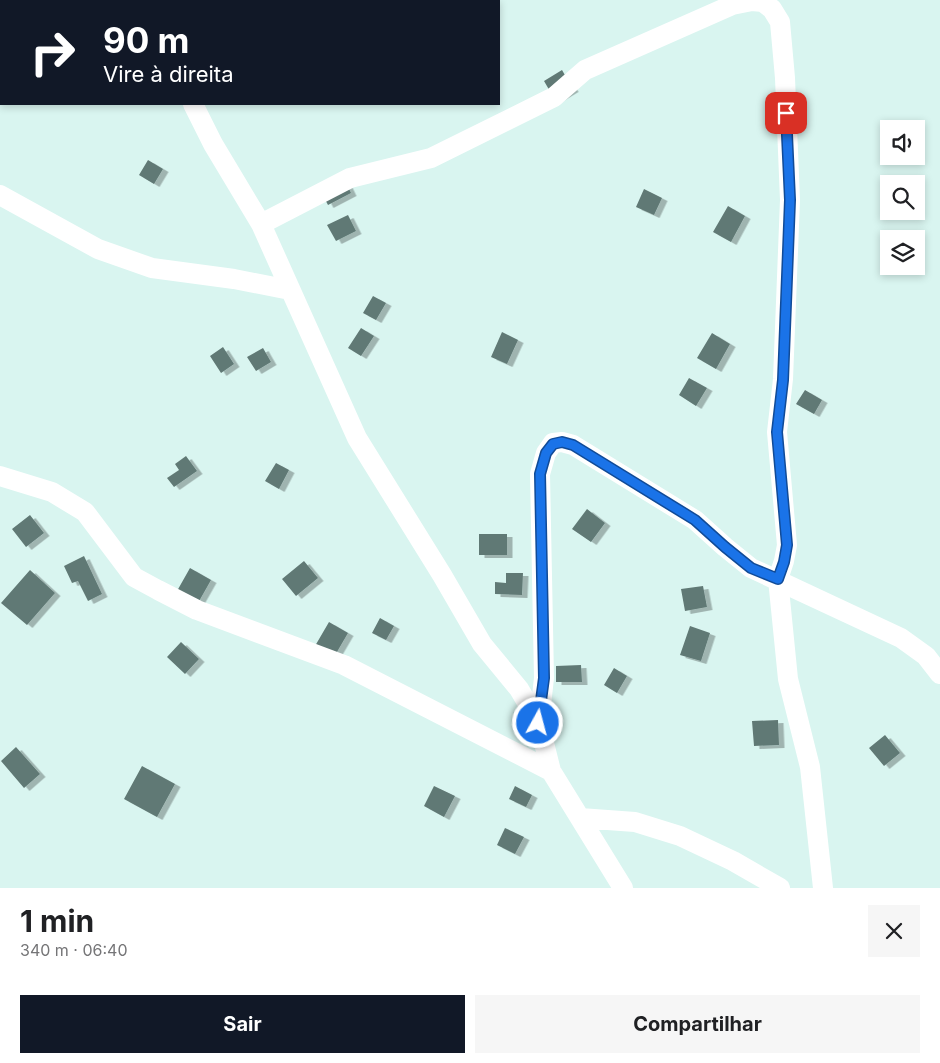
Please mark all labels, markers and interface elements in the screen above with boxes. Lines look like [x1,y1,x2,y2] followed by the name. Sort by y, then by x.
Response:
[103,19,190,61] text: 90 m
[20,20,85,85] icon: right
[103,61,234,87] text: Vire à direita
[765,92,807,134] pin
[772,99,800,127] icon: arrive
[880,120,925,275] map controls
[880,120,925,165] button: sound
[880,175,925,220] button: search
[880,230,925,275] button: layers
[511,696,563,748] position arrow
[20,903,94,939] text: 1 min
[868,905,920,957] button: close
[20,940,128,960] text: 340 m · 06:40
[20,995,465,1053] button: Sair
[475,995,920,1053] button: Compartilhar

